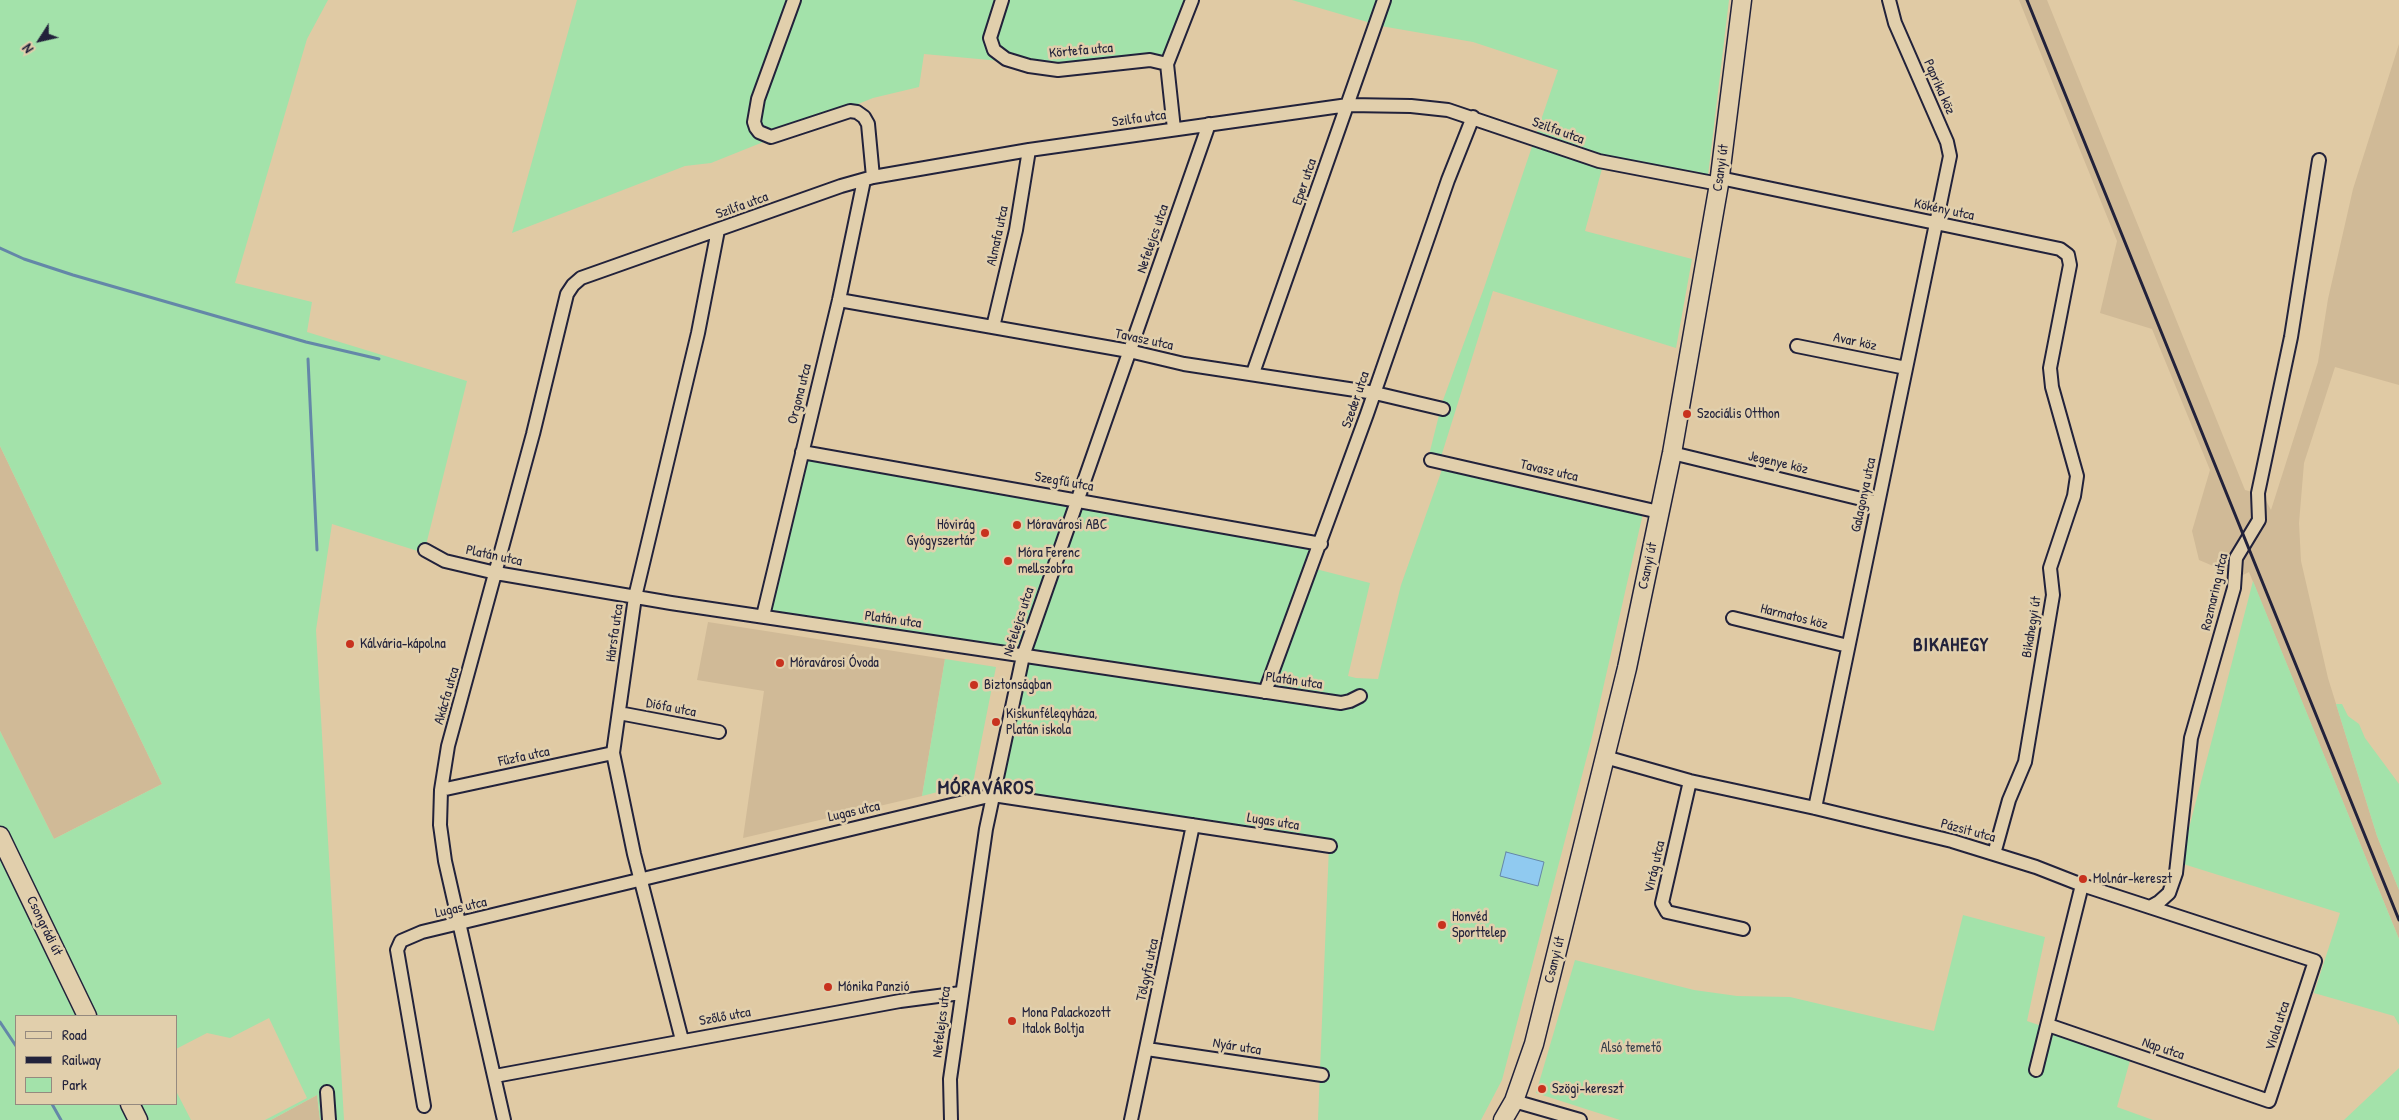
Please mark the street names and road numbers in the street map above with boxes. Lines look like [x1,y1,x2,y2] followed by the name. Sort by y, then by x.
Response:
[1048,40,1114,62] street label: Körtefa utca
[1919,57,1959,117] street label: Paprika köz
[1111,107,1167,131] street label: Szilfa utca
[1530,114,1586,148] street label: Szilfa utca
[1709,143,1733,193] street label: Csanyi út
[1289,157,1321,207] street label: Eper utca
[714,189,770,223] street label: Szilfa utca
[1912,195,1976,225] street label: Kökény utca
[1133,202,1173,276] street label: Nefelejcs utca
[983,205,1013,267] street label: Almafa utca
[1113,326,1175,354] street label: Tavasz utca
[1832,329,1878,355] street label: Avar köz
[784,362,816,426] street label: Orgona utca
[1338,369,1374,431] street label: Szeder utca
[1746,448,1810,478] street label: Jegenye köz
[1518,456,1580,486] street label: Tavasz utca
[1848,456,1880,534] street label: Galagonya utca
[1033,469,1095,495] street label: Szegfű utca
[1635,541,1661,591] street label: Csanyi út
[464,542,524,570] street label: Platán utca
[2198,552,2232,632] street label: Rozmaring utca
[1000,585,1038,659] street label: Nefelejcs utca
[2019,595,2045,659] street label: Bikahegyi út
[1759,601,1829,633] street label: Harmatos köz
[603,603,627,663] street label: Hársfa utca
[864,608,922,632] street label: Platán utca
[431,666,463,726] street label: Akácfa utca
[1265,669,1323,693] street label: Platán utca
[645,695,697,721] street label: Diófa utca
[497,743,551,771] street label: Fűzfa utca
[827,798,881,826] street label: Lugas utca
[1246,810,1300,834] street label: Lugas utca
[1939,816,1997,846] street label: Pázsit utca
[1641,839,1669,895] street label: Virág utca
[22,893,66,959] street label: Csongrádi út
[434,894,488,922] street label: Lugas utca
[1541,935,1569,985] street label: Csanyi út
[1133,937,1163,1003] street label: Tölgyfa utca
[929,985,955,1059] street label: Nefelejcs utca
[2262,999,2294,1053] street label: Viola utca
[698,1004,752,1030] street label: Szőlő utca
[2140,1034,2186,1064] street label: Nap utca
[1212,1035,1262,1059] street label: Nyár utca

